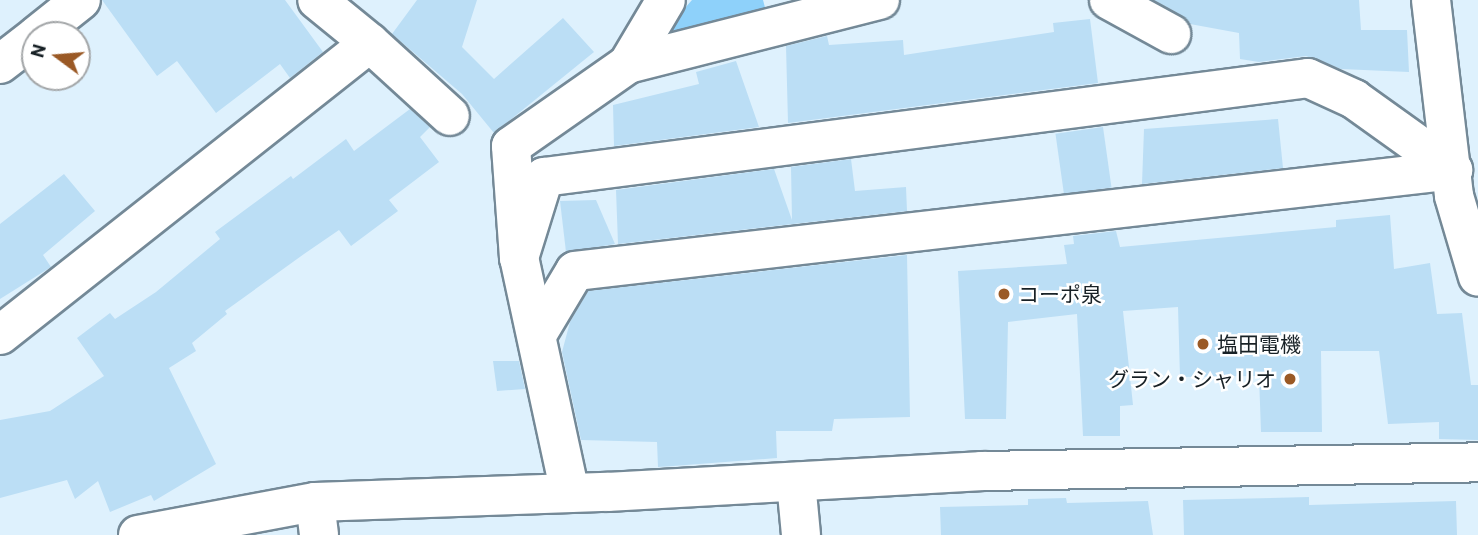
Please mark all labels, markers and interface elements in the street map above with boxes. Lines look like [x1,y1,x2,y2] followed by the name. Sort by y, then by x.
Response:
[21,21,91,91] north arrow
[24,41,50,60] text: N
[1018,281,1102,307] place label: コーポ泉
[996,286,1012,302] marker: コーポ泉
[1217,331,1301,357] place label: 塩田電機
[1195,336,1211,352] marker: 塩田電機
[1108,366,1276,392] place label: グラン・シャリオ
[1282,371,1298,387] marker: グラン・シャリオ

